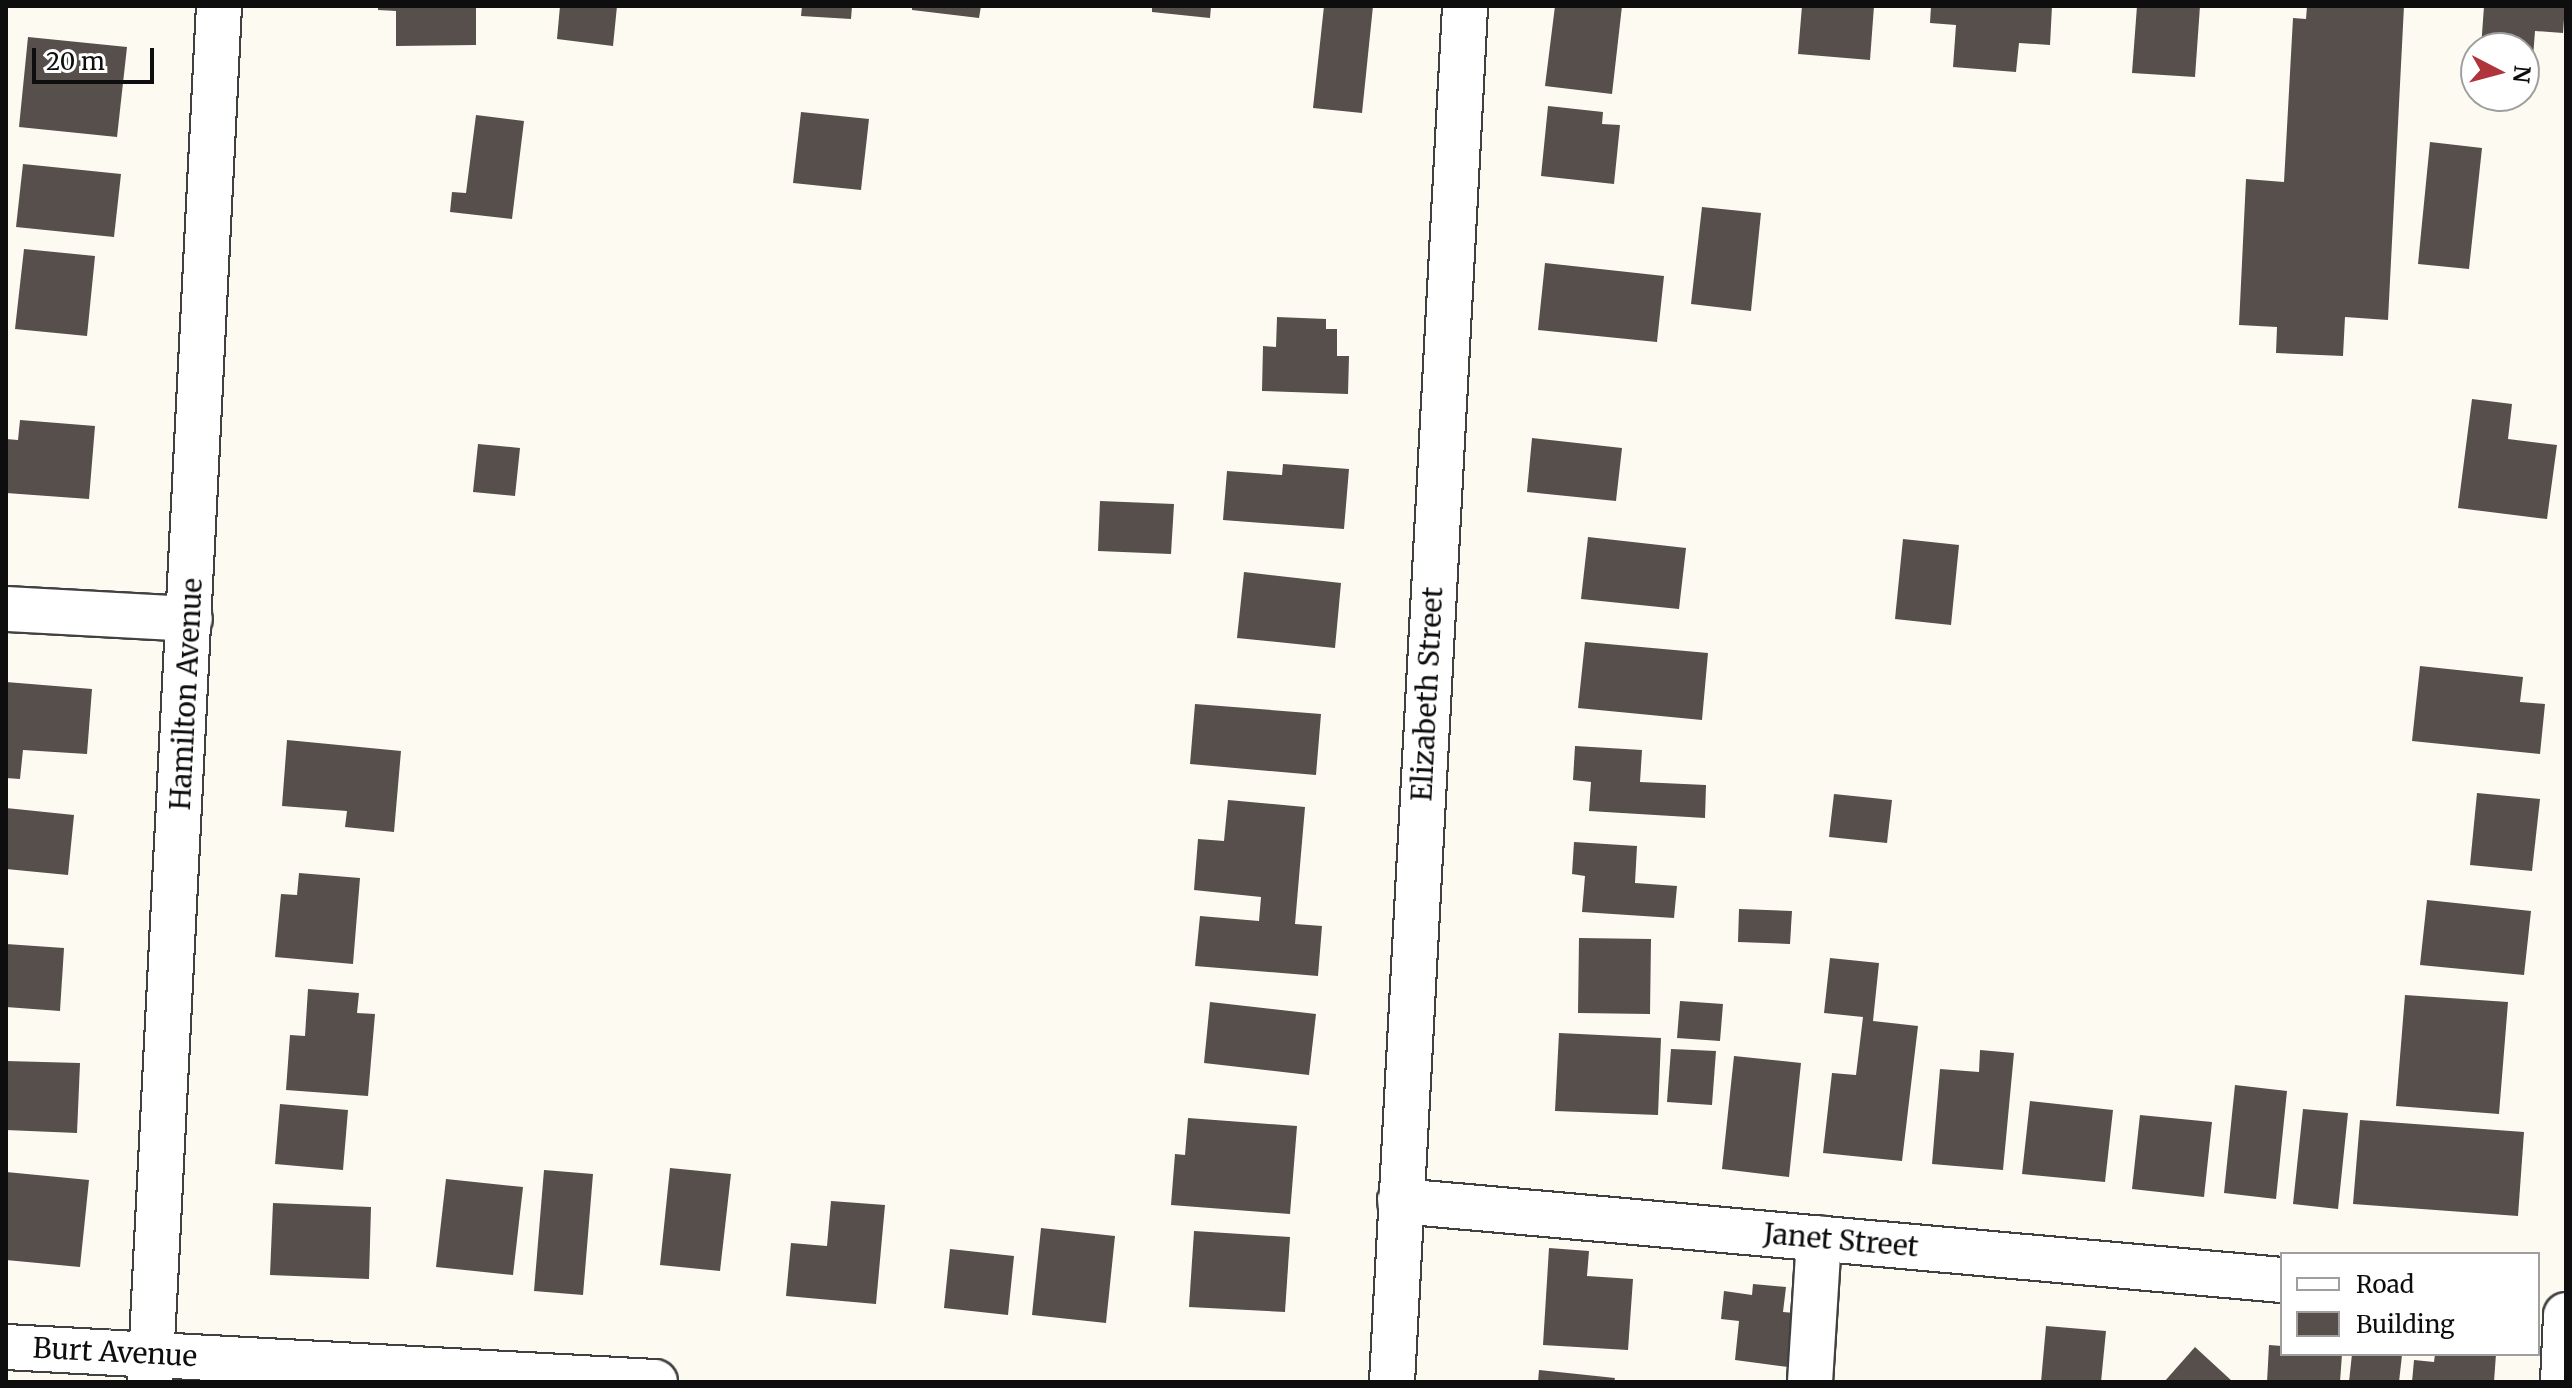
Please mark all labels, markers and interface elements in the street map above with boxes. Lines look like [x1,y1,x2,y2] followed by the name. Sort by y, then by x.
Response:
[36,32,158,82] scale bar
[2460,32,2540,112] north arrow
[46,46,105,77] text: 20 m
[2507,64,2537,84] text: N
[163,577,209,811] street label: Hamilton Avenue
[1405,586,1449,802] street label: Elizabeth Street
[1762,1216,1920,1264] street label: Janet Street
[2280,1252,2540,1356] legend
[2356,1269,2414,1300] text: Road
[2356,1309,2455,1340] text: Building
[32,1331,198,1373] street label: Burt Avenue

